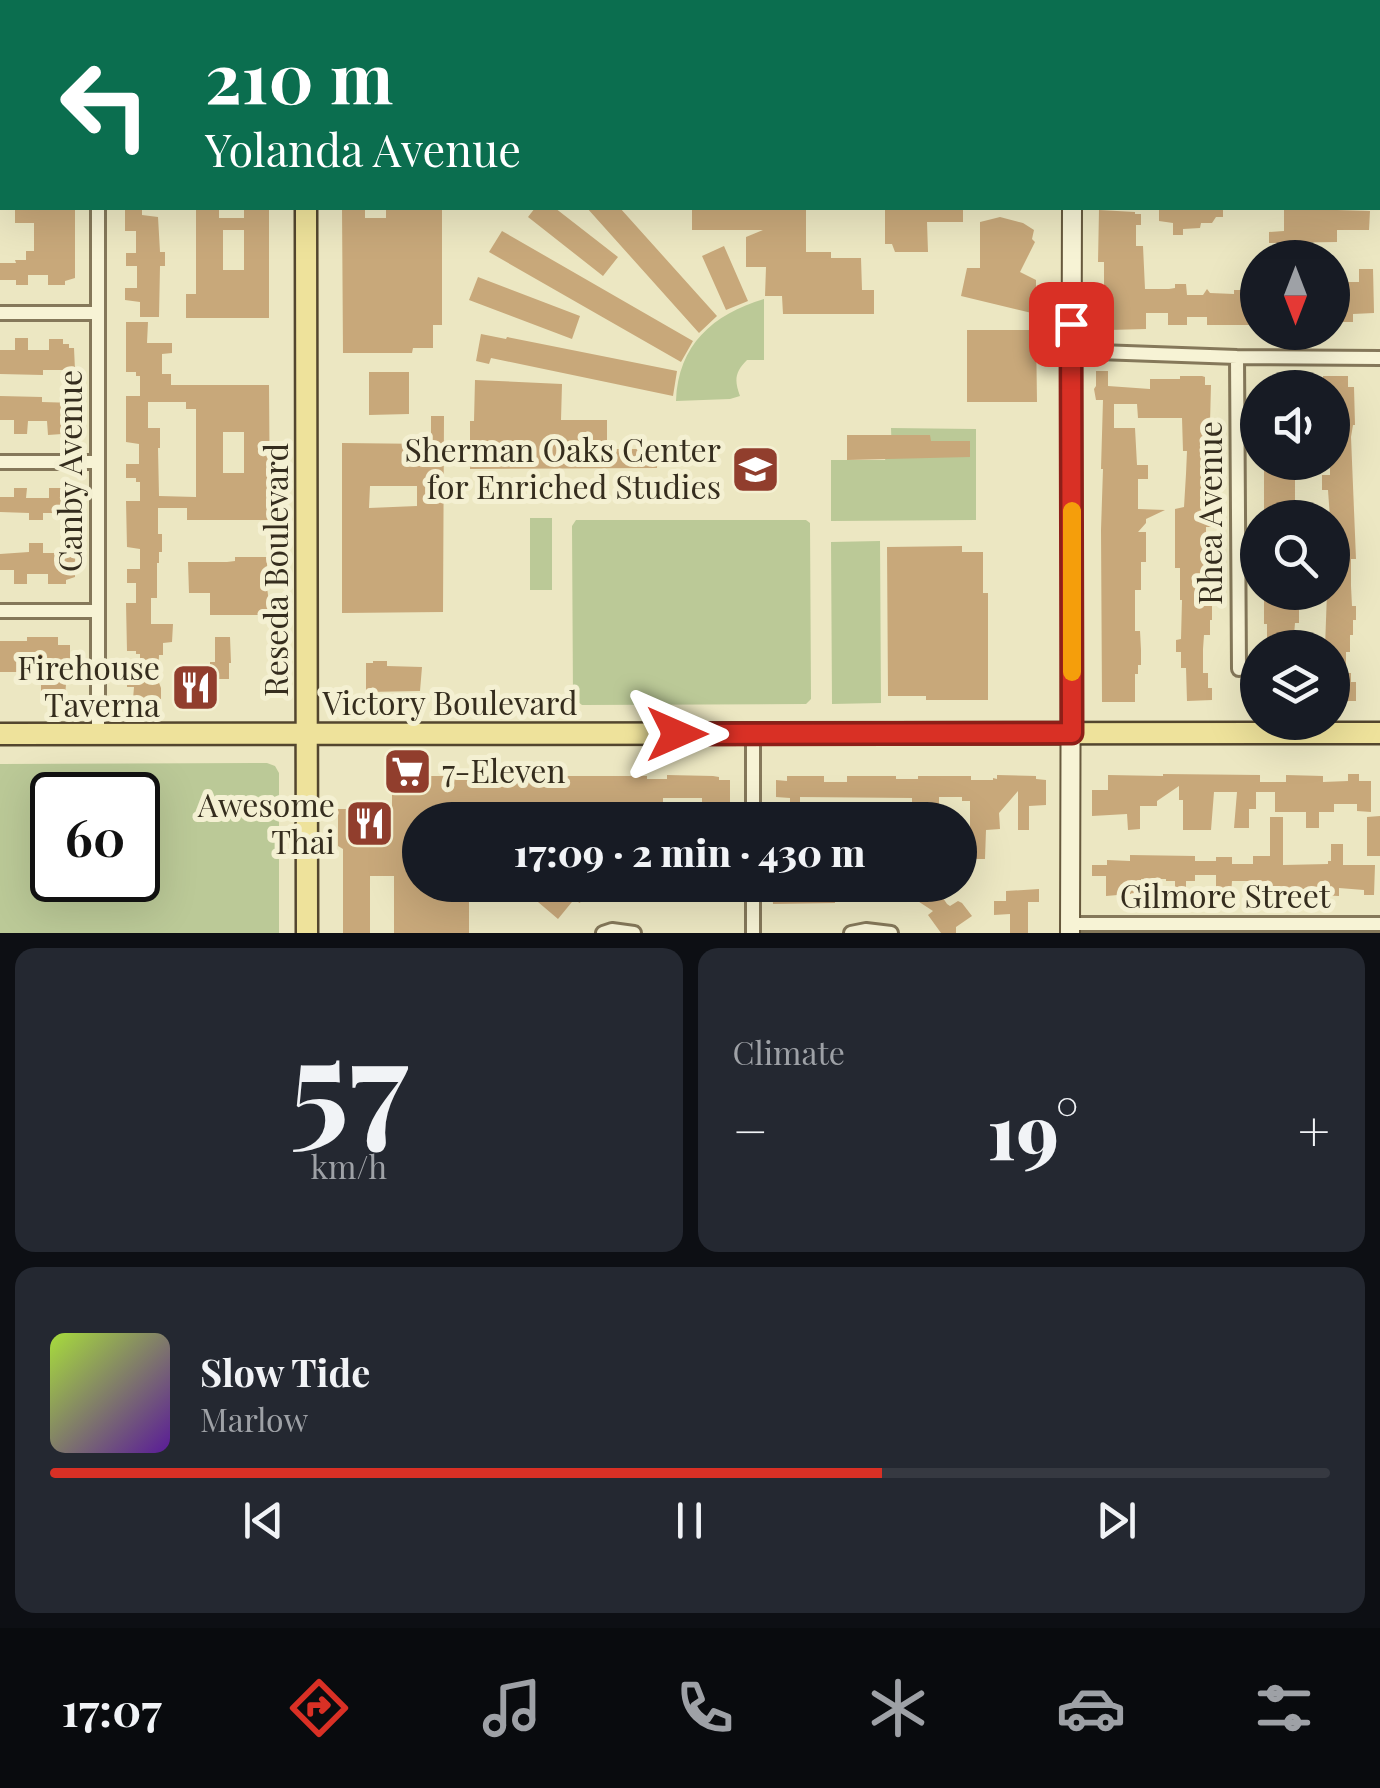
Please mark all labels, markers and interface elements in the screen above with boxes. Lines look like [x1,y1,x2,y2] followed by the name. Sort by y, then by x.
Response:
[205,28,393,122] text: 210 m
[40,40,170,170] icon: left
[205,118,521,178] text: Yolanda Avenue
[1240,240,1350,350] north arrow
[1240,240,1350,740] map controls
[1029,282,1114,367] pin
[1044,297,1099,352] icon: arrive
[47,370,90,572] street label: Canby Avenue
[1240,370,1350,480] button: sound
[1187,421,1230,605] street label: Rhea Avenue
[404,427,721,507] place label: Sherman Oaks Center for Enriched Studies
[253,443,296,697] street label: Reseda Boulevard
[730,443,782,495] school or university icon: Sherman Oaks Center for Enriched Studies
[1240,500,1350,610] button: search
[1240,630,1350,740] button: layers
[17,645,160,725] place label: Firehouse Taverna
[169,661,221,713] restaurant icon: Firehouse Taverna
[321,680,578,723] street label: Victory Boulevard
[625,682,729,786] position arrow
[381,746,433,798] supermarket icon: 7-Eleven
[442,748,566,791] place label: 7-Eleven
[30,772,160,902] speed limit sign: 60
[197,782,335,862] place label: Awesome Thai
[344,798,396,850] restaurant icon: Awesome Thai
[514,826,865,877] text: 17:09 · 2 min · 430 m
[1120,873,1331,916] street label: Gilmore Street
[289,992,408,1166] text: 57
[733,1030,845,1073] text: Climate
[987,1079,1079,1179] text: 19°
[733,1092,768,1166] text: −
[1298,1092,1330,1166] text: +
[310,1144,387,1187] text: km/h
[200,1346,370,1397] text: Slow Tide
[200,1397,308,1440] text: Marlow
[236,1493,291,1548] icon: previous
[662,1493,717,1548] icon: pause
[1089,1493,1144,1548] icon: next
[284,1673,354,1743] icon: directions
[477,1673,547,1743] icon: music
[670,1673,740,1743] icon: phone
[863,1673,933,1743] icon: climate
[1056,1673,1126,1743] icon: car
[1249,1673,1319,1743] icon: filters
[61,1678,162,1738] text: 17:07

